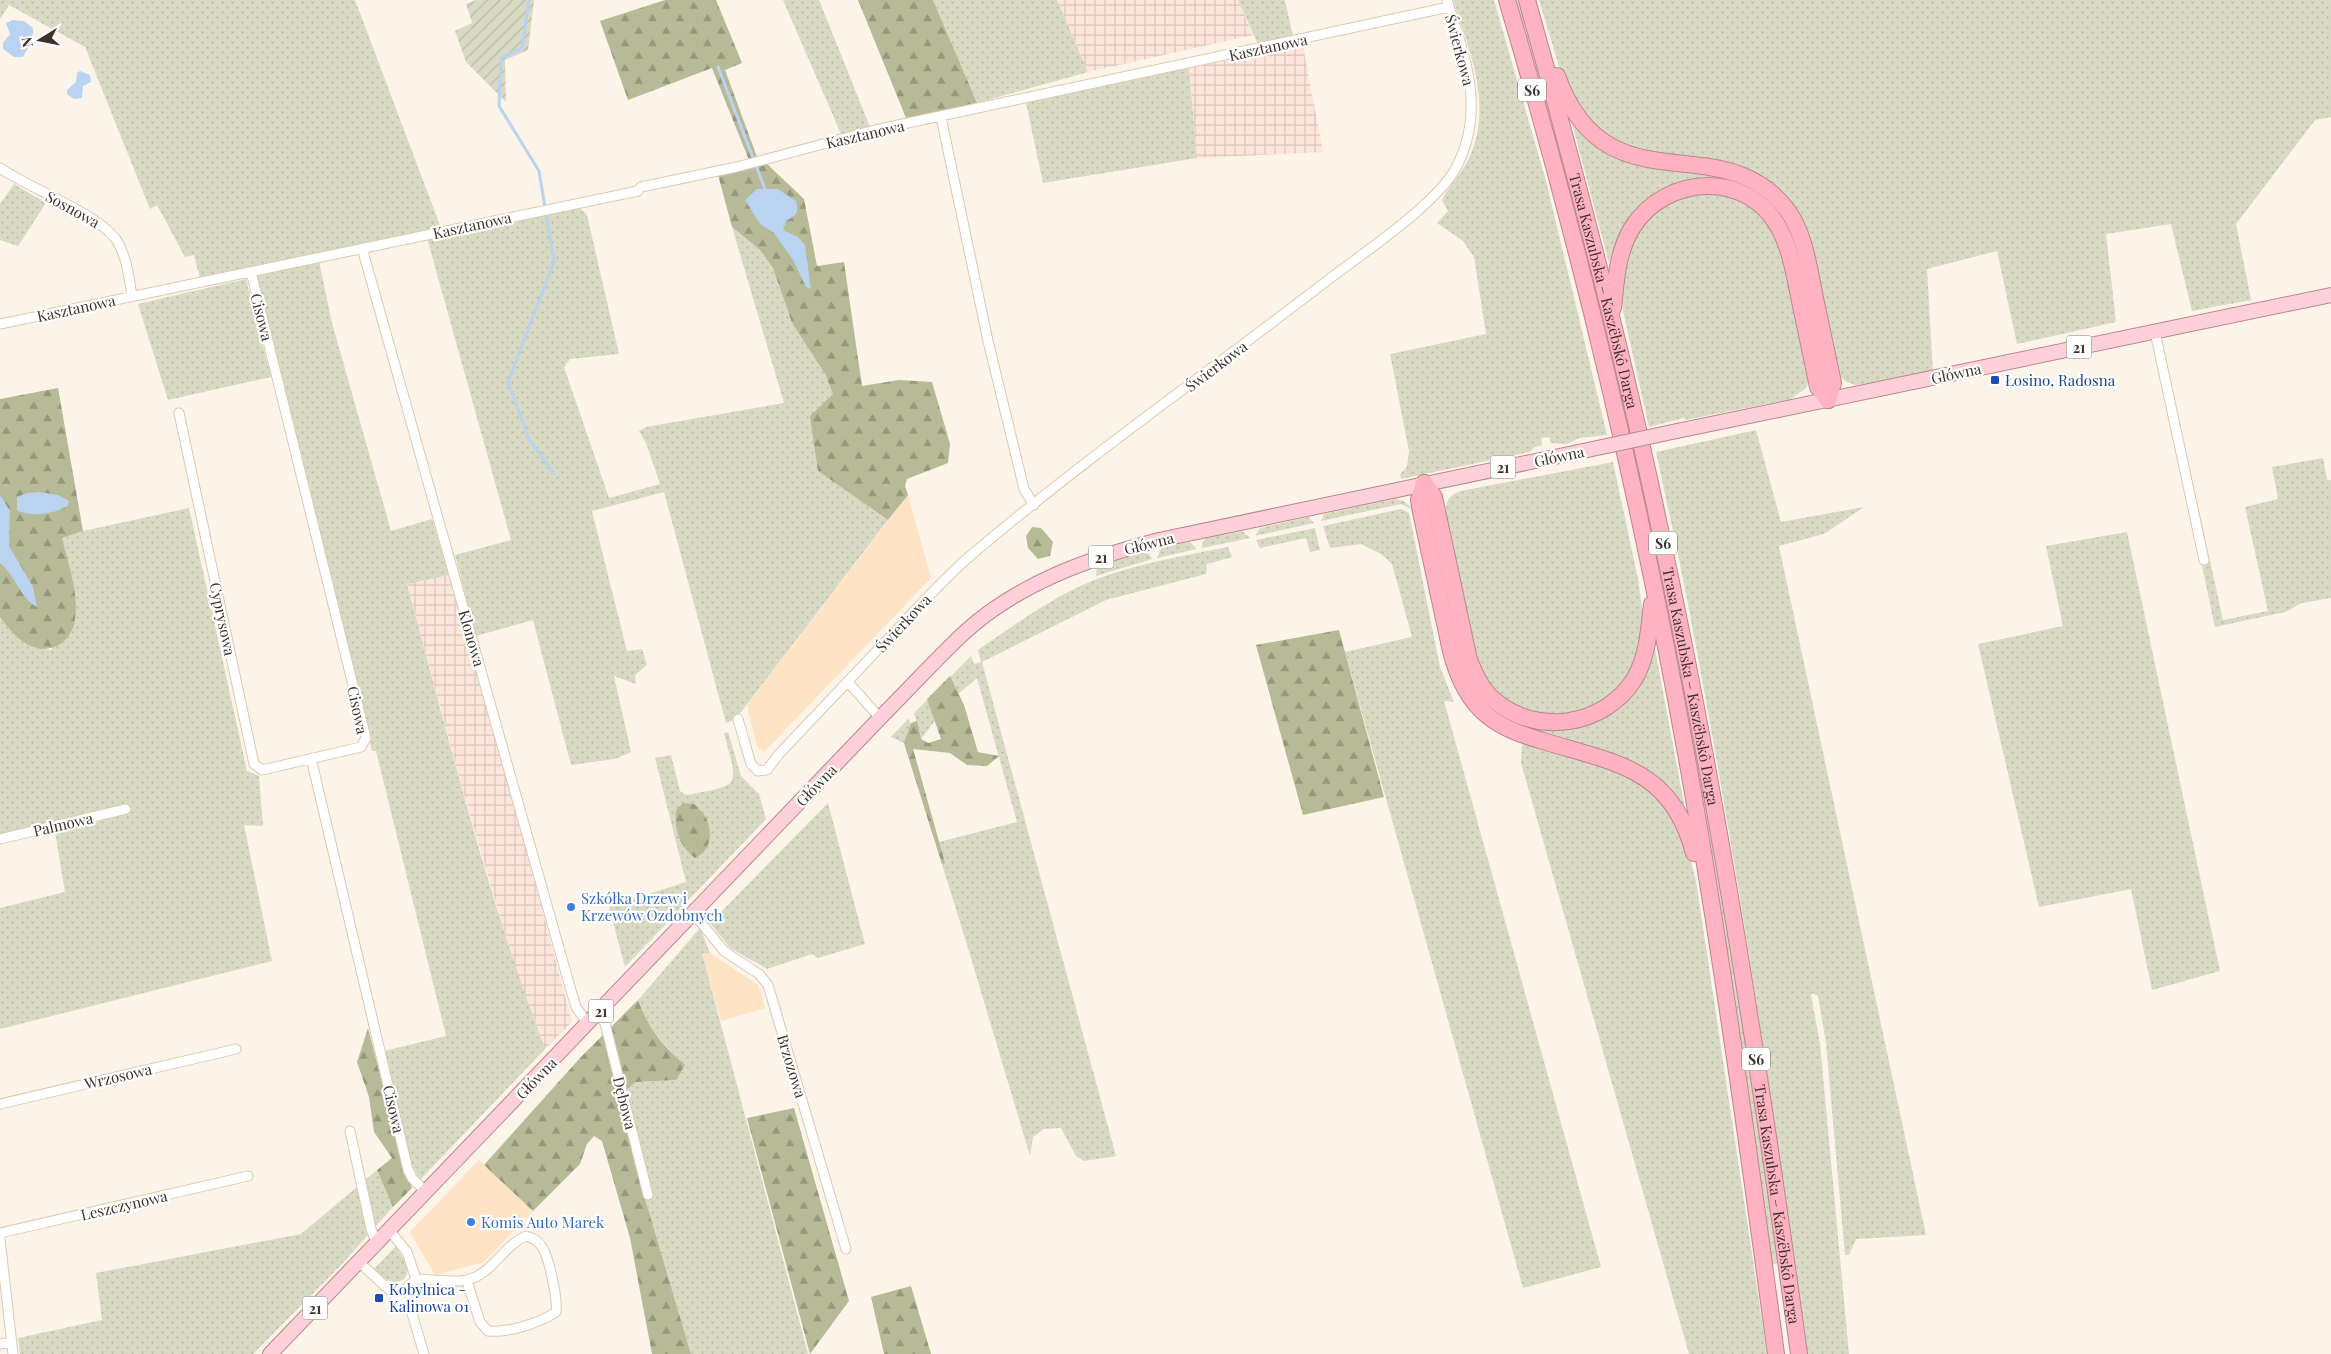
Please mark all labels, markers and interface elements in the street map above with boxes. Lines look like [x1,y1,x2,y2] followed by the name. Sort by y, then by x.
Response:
[1441,12,1479,88] street label: Świerkowa
[15,15,65,65] north arrow
[1227,29,1310,65] street label: Kasztanowa
[16,36,37,49] text: N
[1518,78,1546,102] road number: S6
[824,115,907,153] street label: Kasztanowa
[1565,171,1643,411] street label: Trasa Kaszubska – Kaszëbskô Darga
[42,186,104,232] street label: Sosnowa
[431,207,514,243] street label: Kasztanowa
[35,290,118,326] street label: Kasztanowa
[246,291,278,343] street label: Cisowa
[1181,336,1252,396] street label: Świerkowa
[2066,336,2092,358] road number: 21
[1929,358,1983,388] street label: Główna
[2005,370,2116,390] place label: Łosino, Radosna
[1989,374,2001,386] marker: Łosino, Radosna
[1532,441,1586,471] street label: Główna
[1490,456,1516,478] road number: 21
[1122,527,1177,559] street label: Główna
[1649,532,1677,554] road number: S6
[1088,546,1114,568] road number: 21
[1658,566,1724,807] street label: Trasa Kaszubska – Kaszëbskô Darga
[205,580,241,658] street label: Cyprysowa
[871,589,936,656] street label: Świerkowa
[454,607,490,669] street label: Klonowa
[343,684,373,736] street label: Cisowa
[791,759,841,810] street label: Główna
[31,807,95,841] street label: Palmowa
[581,888,723,925] place label: Szkółka Drzew i Krzewów Ozdobnych
[565,901,577,913] marker: Szkółka Drzew i Krzewów Ozdobnych
[588,999,614,1022] road number: 21
[773,1032,811,1101] street label: Brzozowa
[1742,1048,1770,1070] road number: S6
[511,1052,561,1103] street label: Główna
[81,1058,154,1094] street label: Wrzosowa
[609,1074,641,1132] street label: Dębowa
[379,1083,409,1135] street label: Cisowa
[1750,1083,1805,1326] street label: Trasa Kaszubska – Kaszëbskô Darga
[79,1185,170,1225] street label: Leszczynowa
[481,1212,605,1232] place label: Komis Auto Marek
[465,1216,477,1228] marker: Komis Auto Marek
[389,1279,470,1316] place label: Kobylnica - Kalinowa 01
[373,1292,385,1304] marker: Kobylnica - Kalinowa 01
[302,1296,328,1320] road number: 21

